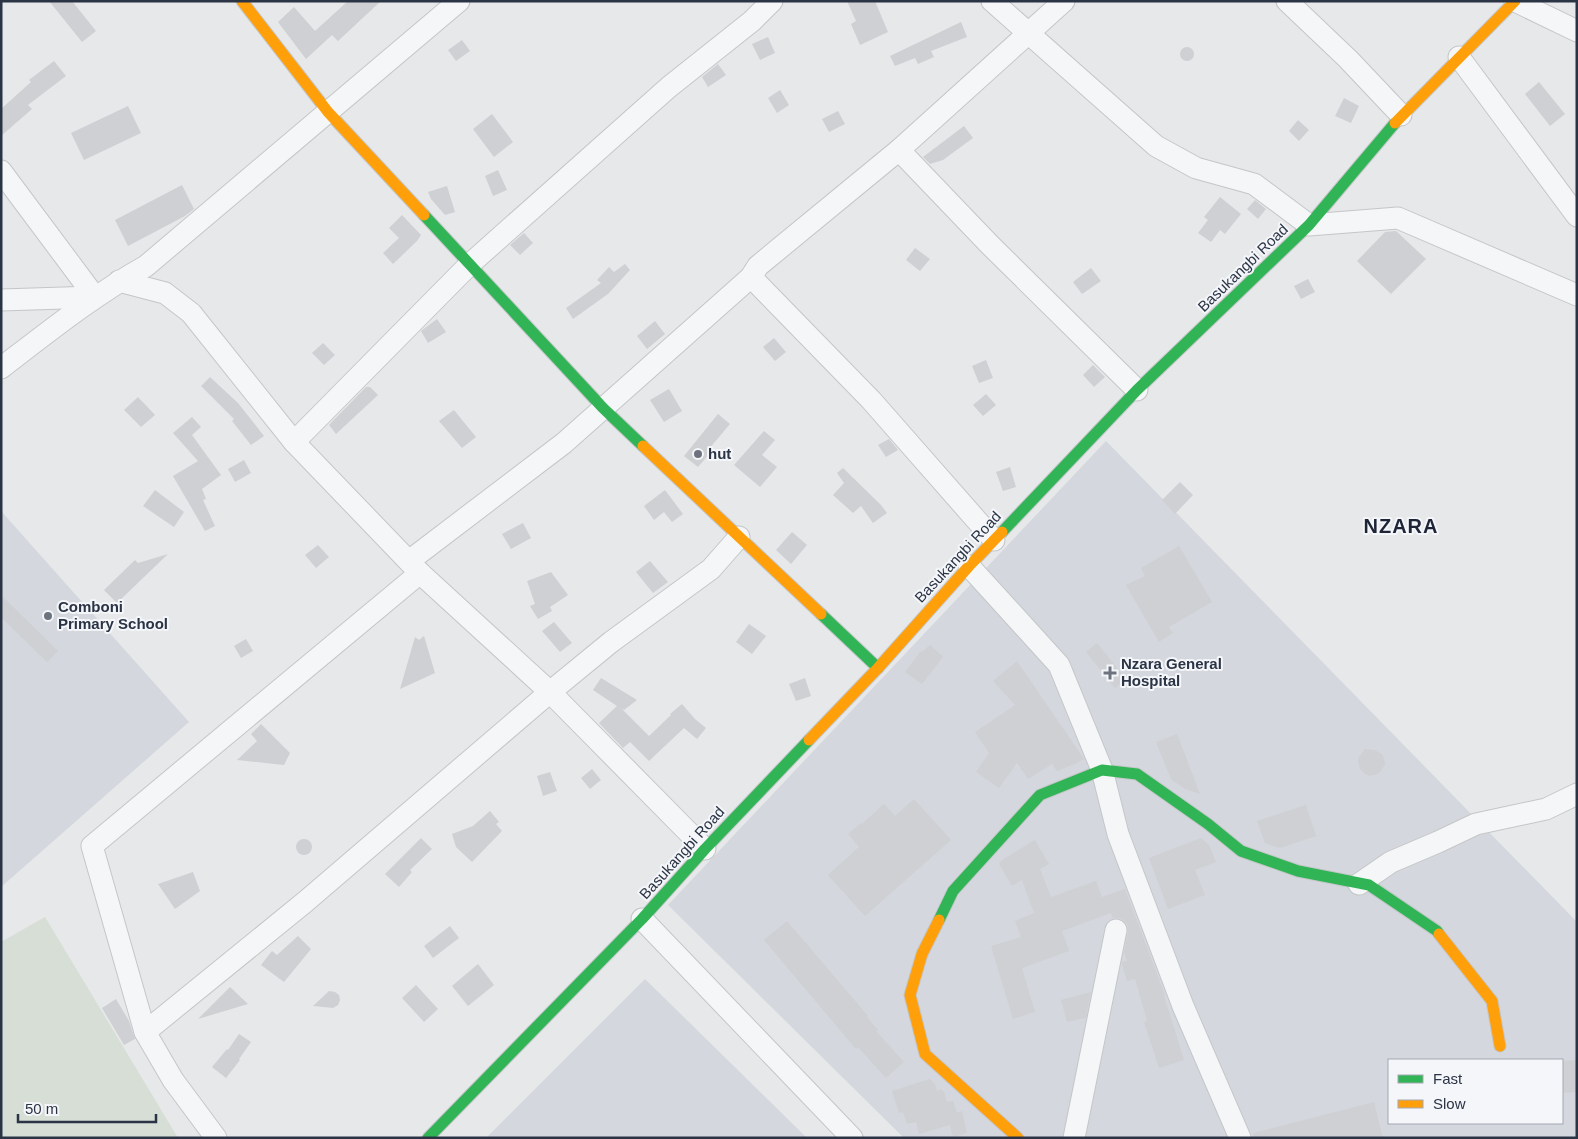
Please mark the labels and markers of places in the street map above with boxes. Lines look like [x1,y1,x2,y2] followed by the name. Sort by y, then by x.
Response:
[708,445,731,462] place label: hut
[692,448,704,460] marker: hut
[58,598,168,632] place label: Comboni Primary School
[42,610,54,622] marker: Comboni Primary School
[1121,655,1222,689] place label: Nzara General Hospital
[1103,666,1117,680] marker: Nzara General Hospital

